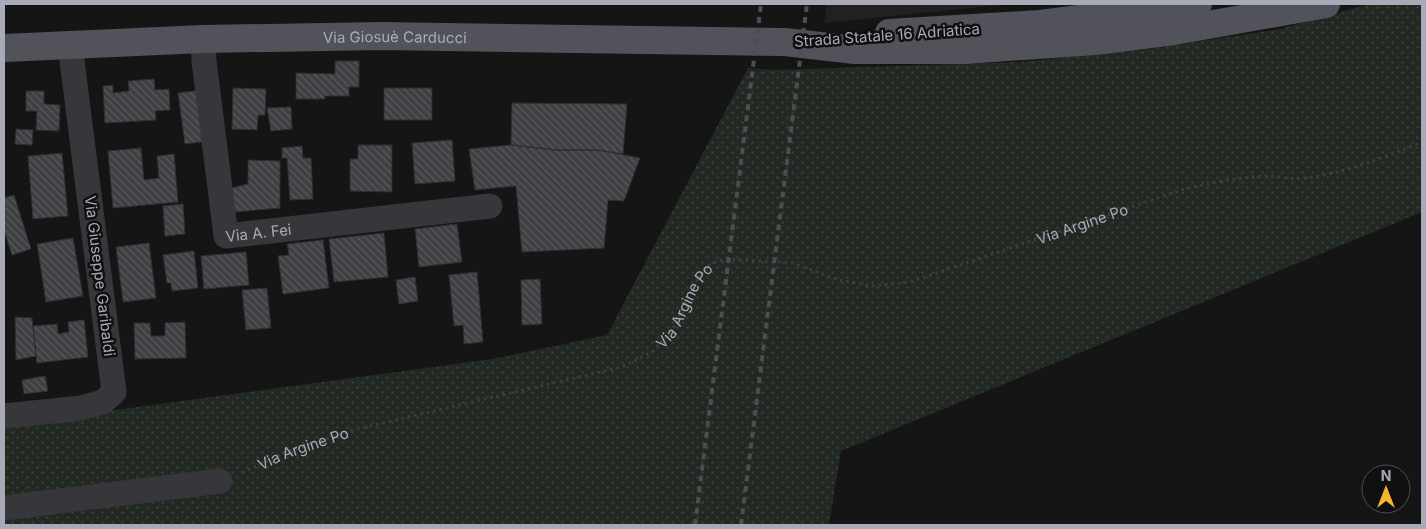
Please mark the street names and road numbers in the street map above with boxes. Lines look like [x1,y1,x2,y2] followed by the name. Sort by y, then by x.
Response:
[793,19,981,51] street label: Strada Statale 16 Adriatica
[323,26,467,47] street label: Via Giosuè Carducci
[81,195,119,357] street label: Via Giuseppe Garibaldi
[1034,199,1130,248] street label: Via Argine Po
[224,219,292,245] street label: Via A. Fei
[651,259,716,352] street label: Via Argine Po
[254,423,351,474] street label: Via Argine Po

